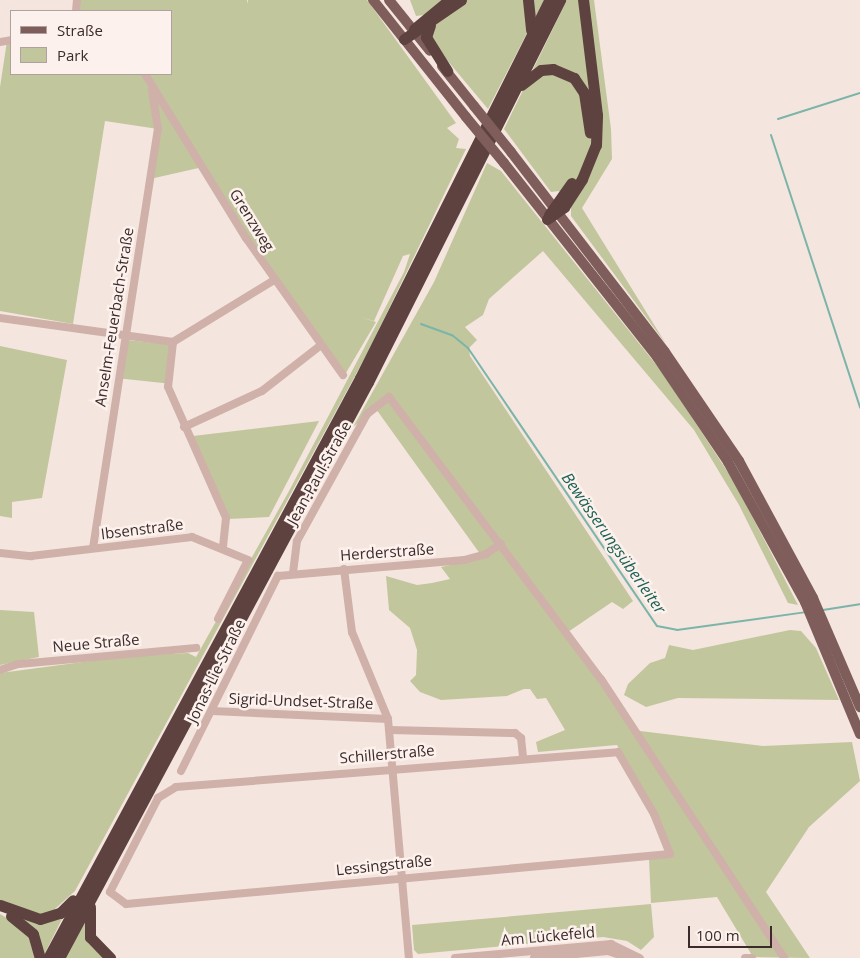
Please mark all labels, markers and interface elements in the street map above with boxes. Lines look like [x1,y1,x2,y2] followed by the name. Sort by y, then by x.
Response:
[10,10,172,75] legend
[57,20,103,40] text: Straße
[57,45,88,65] text: Park
[226,186,278,254] street label: Grenzweg
[91,226,137,408] street label: Anselm-Feuerbach-Straße
[283,418,355,528] street label: Jean-Paul-Straße
[558,469,670,617] water label: Bewässerungsüberleiter
[100,515,184,543] street label: Ibsenstraße
[339,540,435,564] street label: Herderstraße
[183,616,249,726] street label: Jonas-Lie-Straße
[52,630,140,656] street label: Neue Straße
[228,689,374,713] street label: Sigrid-Undset-Straße
[339,741,435,767] street label: Schillerstraße
[335,851,433,879] street label: Lessingstraße
[690,916,774,948] scale bar
[500,923,596,949] street label: Am Lückefeld
[696,925,740,945] text: 100 m

